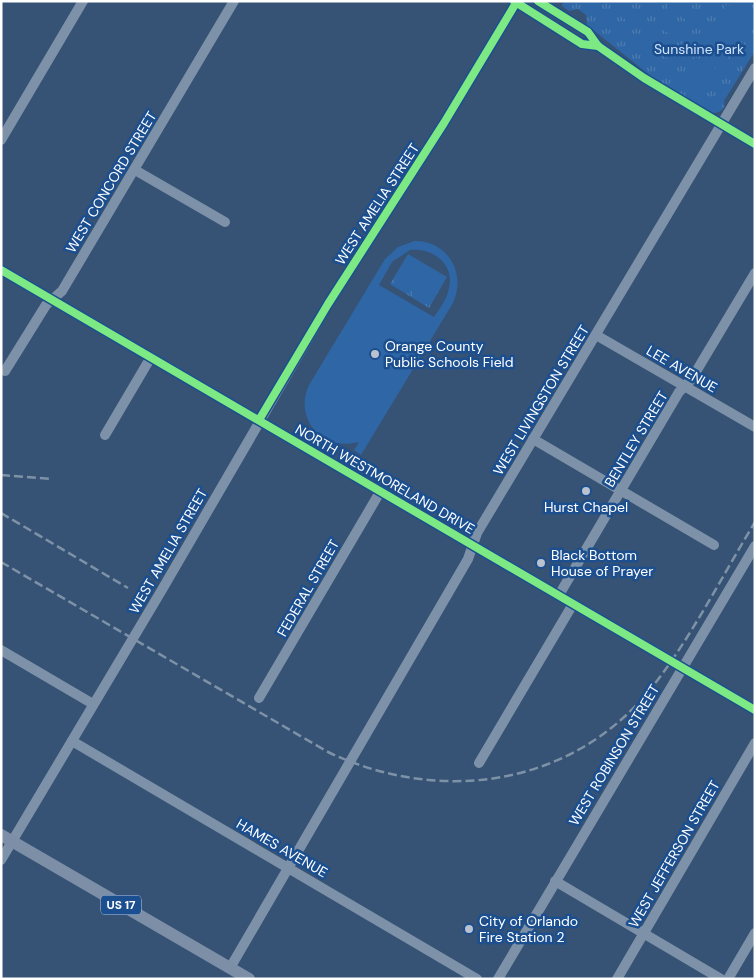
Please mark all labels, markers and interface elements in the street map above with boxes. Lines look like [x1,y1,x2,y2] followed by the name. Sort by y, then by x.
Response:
[654,40,744,58] park label: Sunshine Park
[62,108,160,256] street label: WEST CONCORD STREET
[331,140,423,268] street label: WEST AMELIA STREET
[489,322,593,478] street label: WEST LIVINGSTON STREET
[385,337,513,371] place label: Orange County Public Schools Field
[643,341,721,397] street label: LEE AVENUE
[369,348,381,360] marker: Orange County Public Schools Field
[600,388,672,490] street label: BENTLEY STREET
[292,420,478,538] street label: NORTH WESTMORELAND DRIVE
[125,485,211,617] street label: WEST AMELIA STREET
[580,485,592,497] marker: Hurst Chapel
[544,498,628,516] place label: Hurst Chapel
[273,536,343,640] street label: FEDERAL STREET
[551,546,653,580] place label: Black Bottom House of Prayer
[535,557,547,569] marker: Black Bottom House of Prayer
[565,681,663,829] street label: WEST ROBINSON STREET
[624,777,724,931] street label: WEST JEFFERSON STREET
[233,815,331,881] street label: HAMES AVENUE
[101,896,141,914] road number: US 17
[479,912,578,946] place label: City of Orlando Fire Station 2
[463,923,475,935] marker: City of Orlando Fire Station 2

